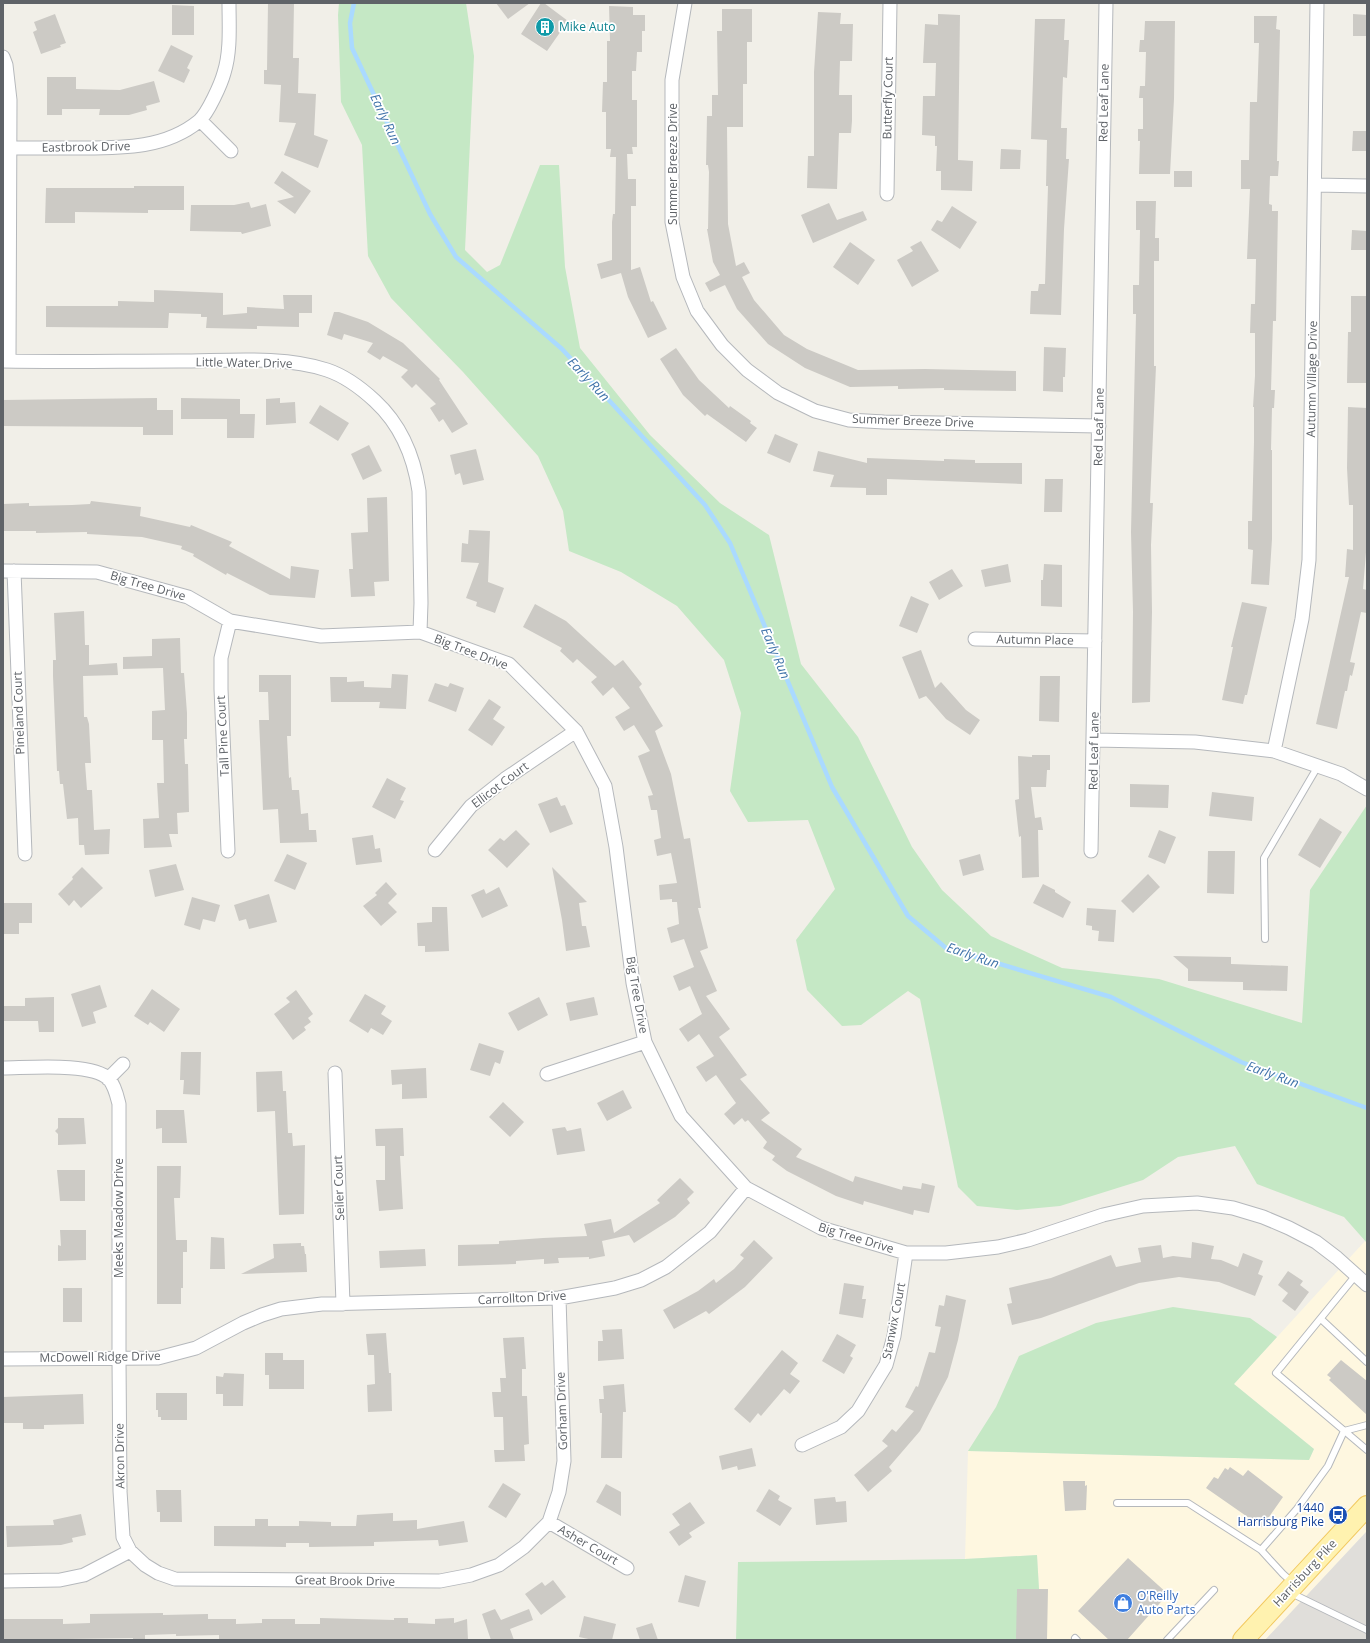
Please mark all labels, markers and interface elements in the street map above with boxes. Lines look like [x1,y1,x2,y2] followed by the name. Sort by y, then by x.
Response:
[534,16,556,38] building icon: Mike Auto
[559,18,615,35] place label: Mike Auto
[878,56,897,140] street label: Butterfly Court
[1094,63,1113,142] street label: Red Leaf Lane
[366,91,406,147] water label: Early Run
[664,103,681,225] street label: Summer Breeze Drive
[41,137,131,156] street label: Eastbrook Drive
[1302,320,1321,438] street label: Autumn Village Drive
[195,353,293,372] street label: Little Water Drive
[564,353,614,405] water label: Early Run
[1089,387,1108,466] street label: Red Leaf Lane
[852,410,974,431] street label: Summer Breeze Drive
[108,567,188,604] street label: Big Tree Drive
[757,625,795,681] water label: Early Run
[432,630,511,674] street label: Big Tree Drive
[996,630,1074,649] street label: Autumn Place
[9,671,28,755] street label: Pineland Court
[212,695,233,777] street label: Tall Pine Court
[1084,711,1103,790] street label: Red Leaf Lane
[468,758,532,812] street label: Ellicot Court
[944,938,1002,972] water label: Early Run
[622,955,653,1035] street label: Big Tree Drive
[1244,1056,1302,1092] water label: Early Run
[329,1155,348,1221] street label: Seiler Court
[110,1158,127,1278] street label: Meeks Meadow Drive
[816,1218,896,1257] street label: Big Tree Drive
[878,1281,909,1361] street label: Stanwix Court
[477,1287,567,1308] street label: Carrollton Drive
[39,1347,161,1366] street label: McDowell Ridge Drive
[552,1371,571,1451] street label: Gorham Drive
[110,1423,129,1489] street label: Akron Drive
[1237,1499,1324,1530] place label: 1440 Harrisburg Pike
[1327,1504,1349,1526] bus stop icon: 1440 Harrisburg Pike
[555,1521,621,1569] street label: Asher Court
[1269,1535,1341,1610] street label: Harrisburg Pike
[295,1571,396,1590] street label: Great Brook Drive
[1137,1587,1196,1618] place label: O'Reilly Auto Parts
[1112,1592,1134,1614] shop icon: O'Reilly Auto Parts

